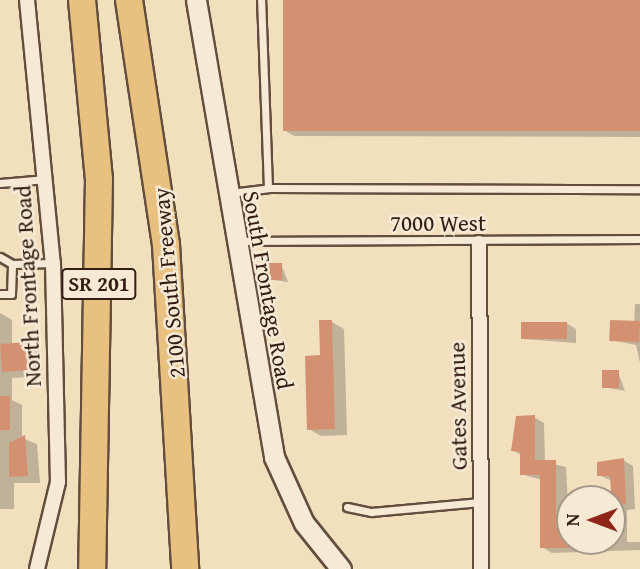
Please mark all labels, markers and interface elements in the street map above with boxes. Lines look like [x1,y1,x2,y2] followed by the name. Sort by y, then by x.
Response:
[9,185,47,387] street label: North Frontage Road
[147,187,191,379] street label: 2100 South Freeway
[237,189,299,391] street label: South Frontage Road
[390,209,486,237] street label: 7000 West
[60,266,138,302] road number: SR 201
[443,342,473,470] street label: Gates Avenue
[556,485,626,555] north arrow
[558,514,586,526] text: N

